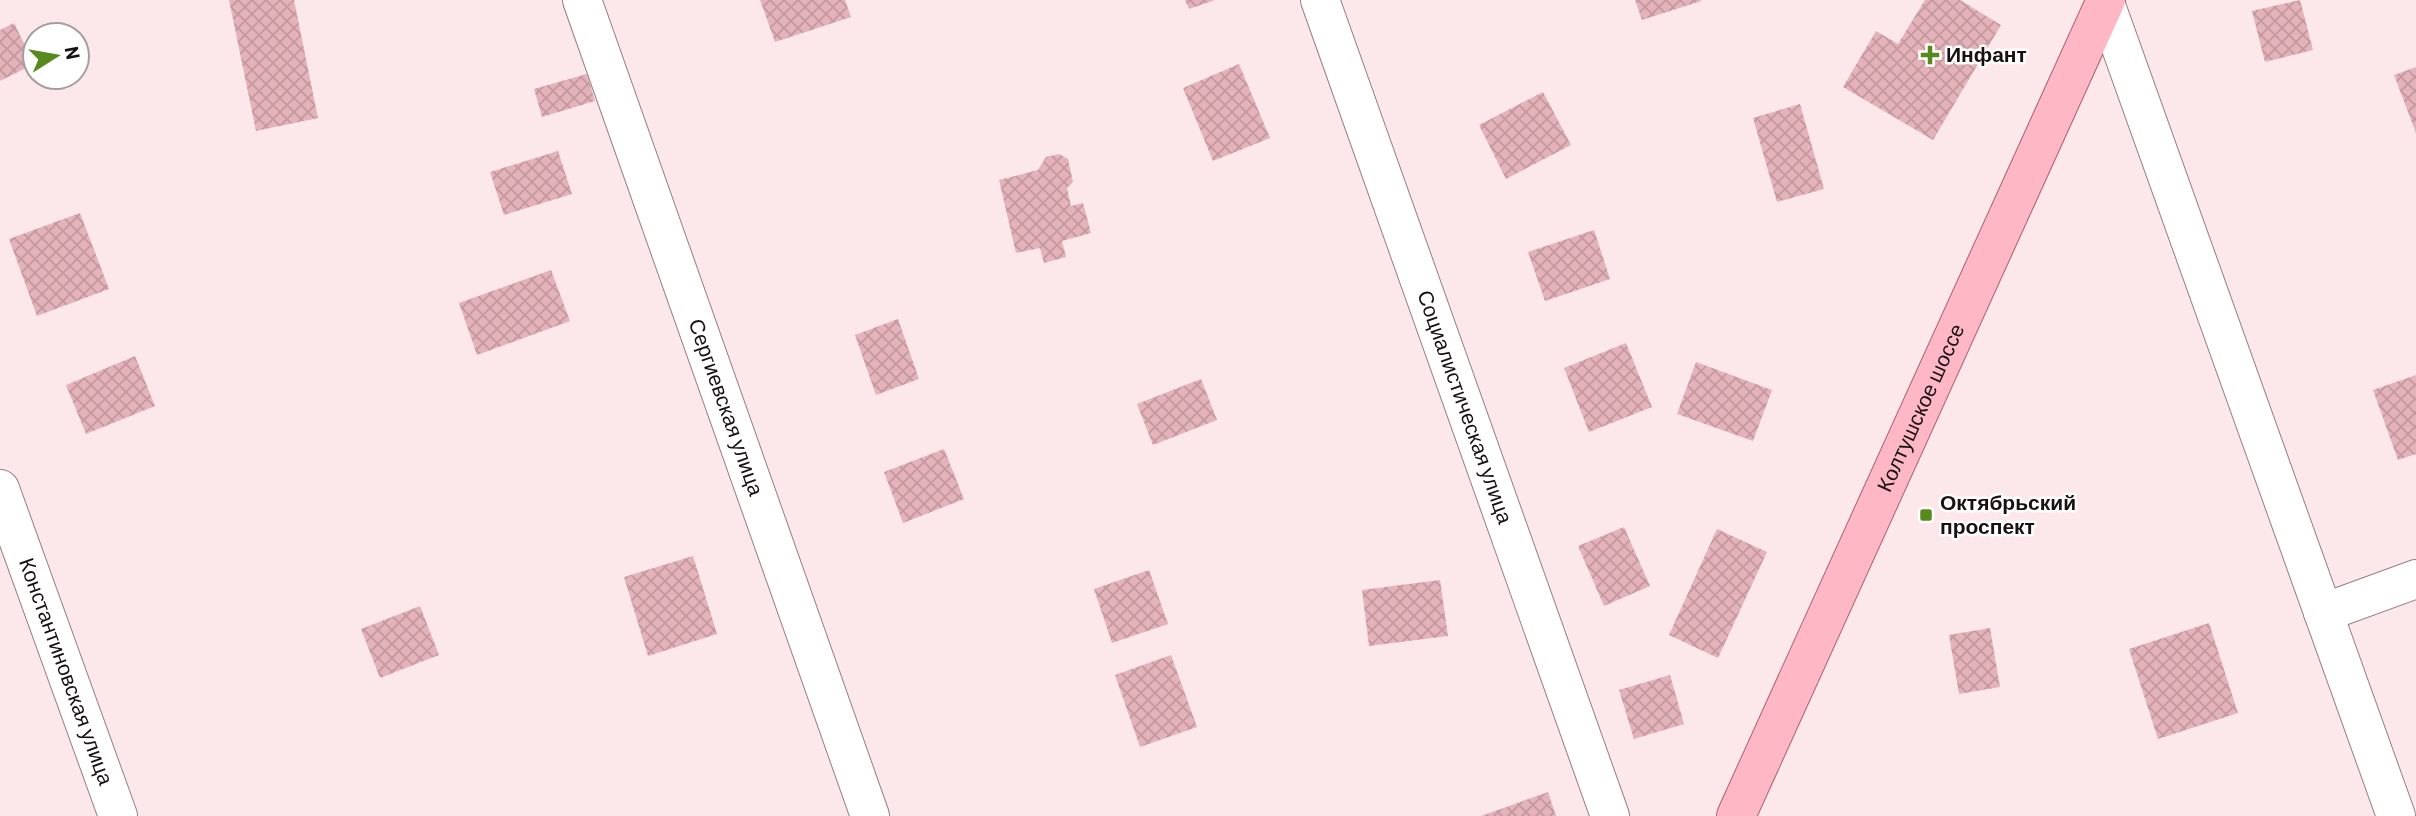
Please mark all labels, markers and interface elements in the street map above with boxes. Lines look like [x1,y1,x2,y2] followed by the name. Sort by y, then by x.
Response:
[21,21,91,91] north arrow
[1946,41,2027,66] place label: Инфант
[61,44,86,61] text: N
[1920,45,1940,65] marker: Инфант
[1413,286,1519,527] street label: Социалистическая улица
[684,315,770,499] street label: Сергиевская улица
[1871,319,1969,495] street label: Колтушское шоссе
[1940,489,2076,538] place label: Октябрьский проспект
[1918,507,1934,523] marker: Октябрьский проспект
[15,554,120,788] street label: Константиновская улица

